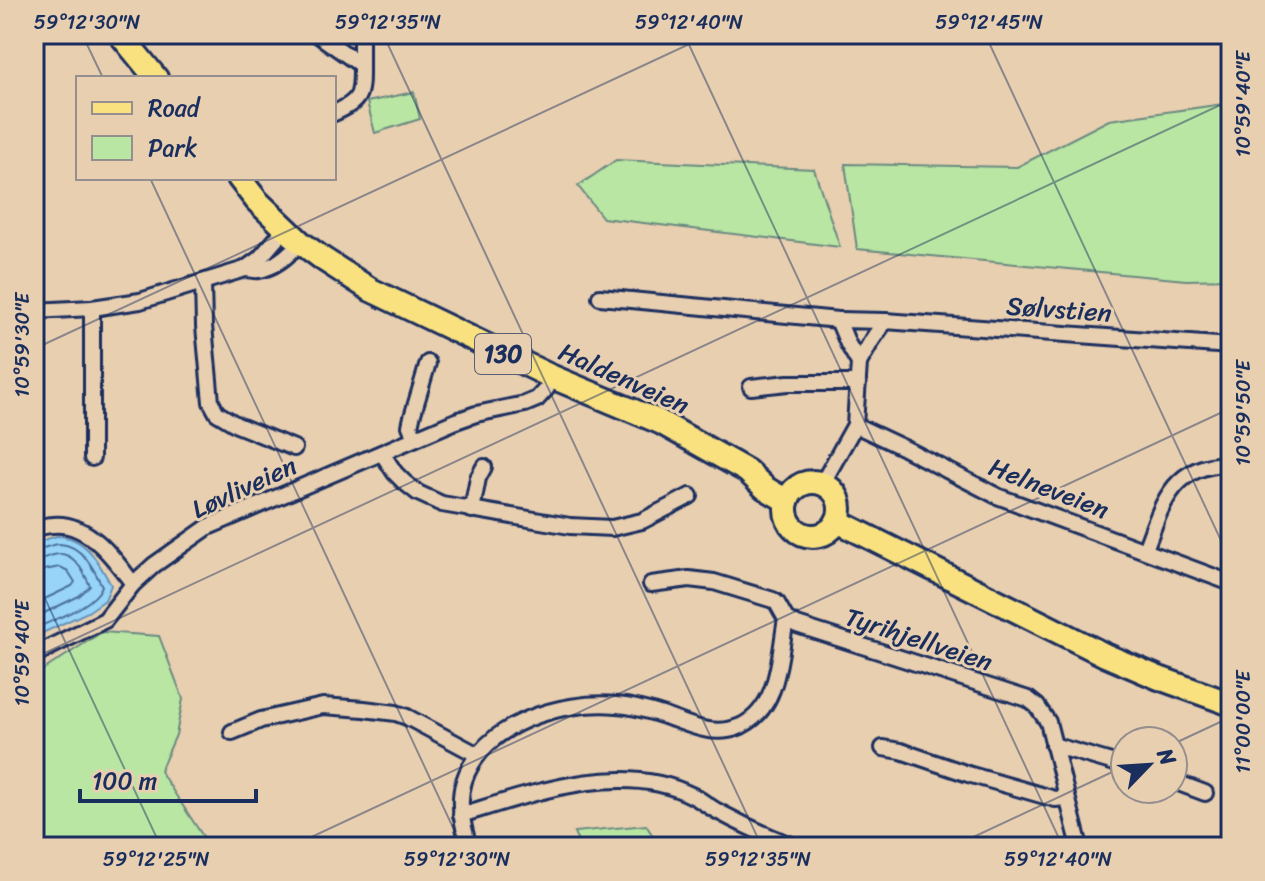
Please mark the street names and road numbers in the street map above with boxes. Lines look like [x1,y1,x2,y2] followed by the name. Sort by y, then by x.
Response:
[1005,282,1113,336] street label: Sølvstien
[551,329,697,427] street label: Haldenveien
[475,334,531,374] road number: 130
[184,443,304,531] street label: Løvliveien
[982,444,1116,532] street label: Helneveien
[839,594,999,684] street label: Tyrihjellveien

